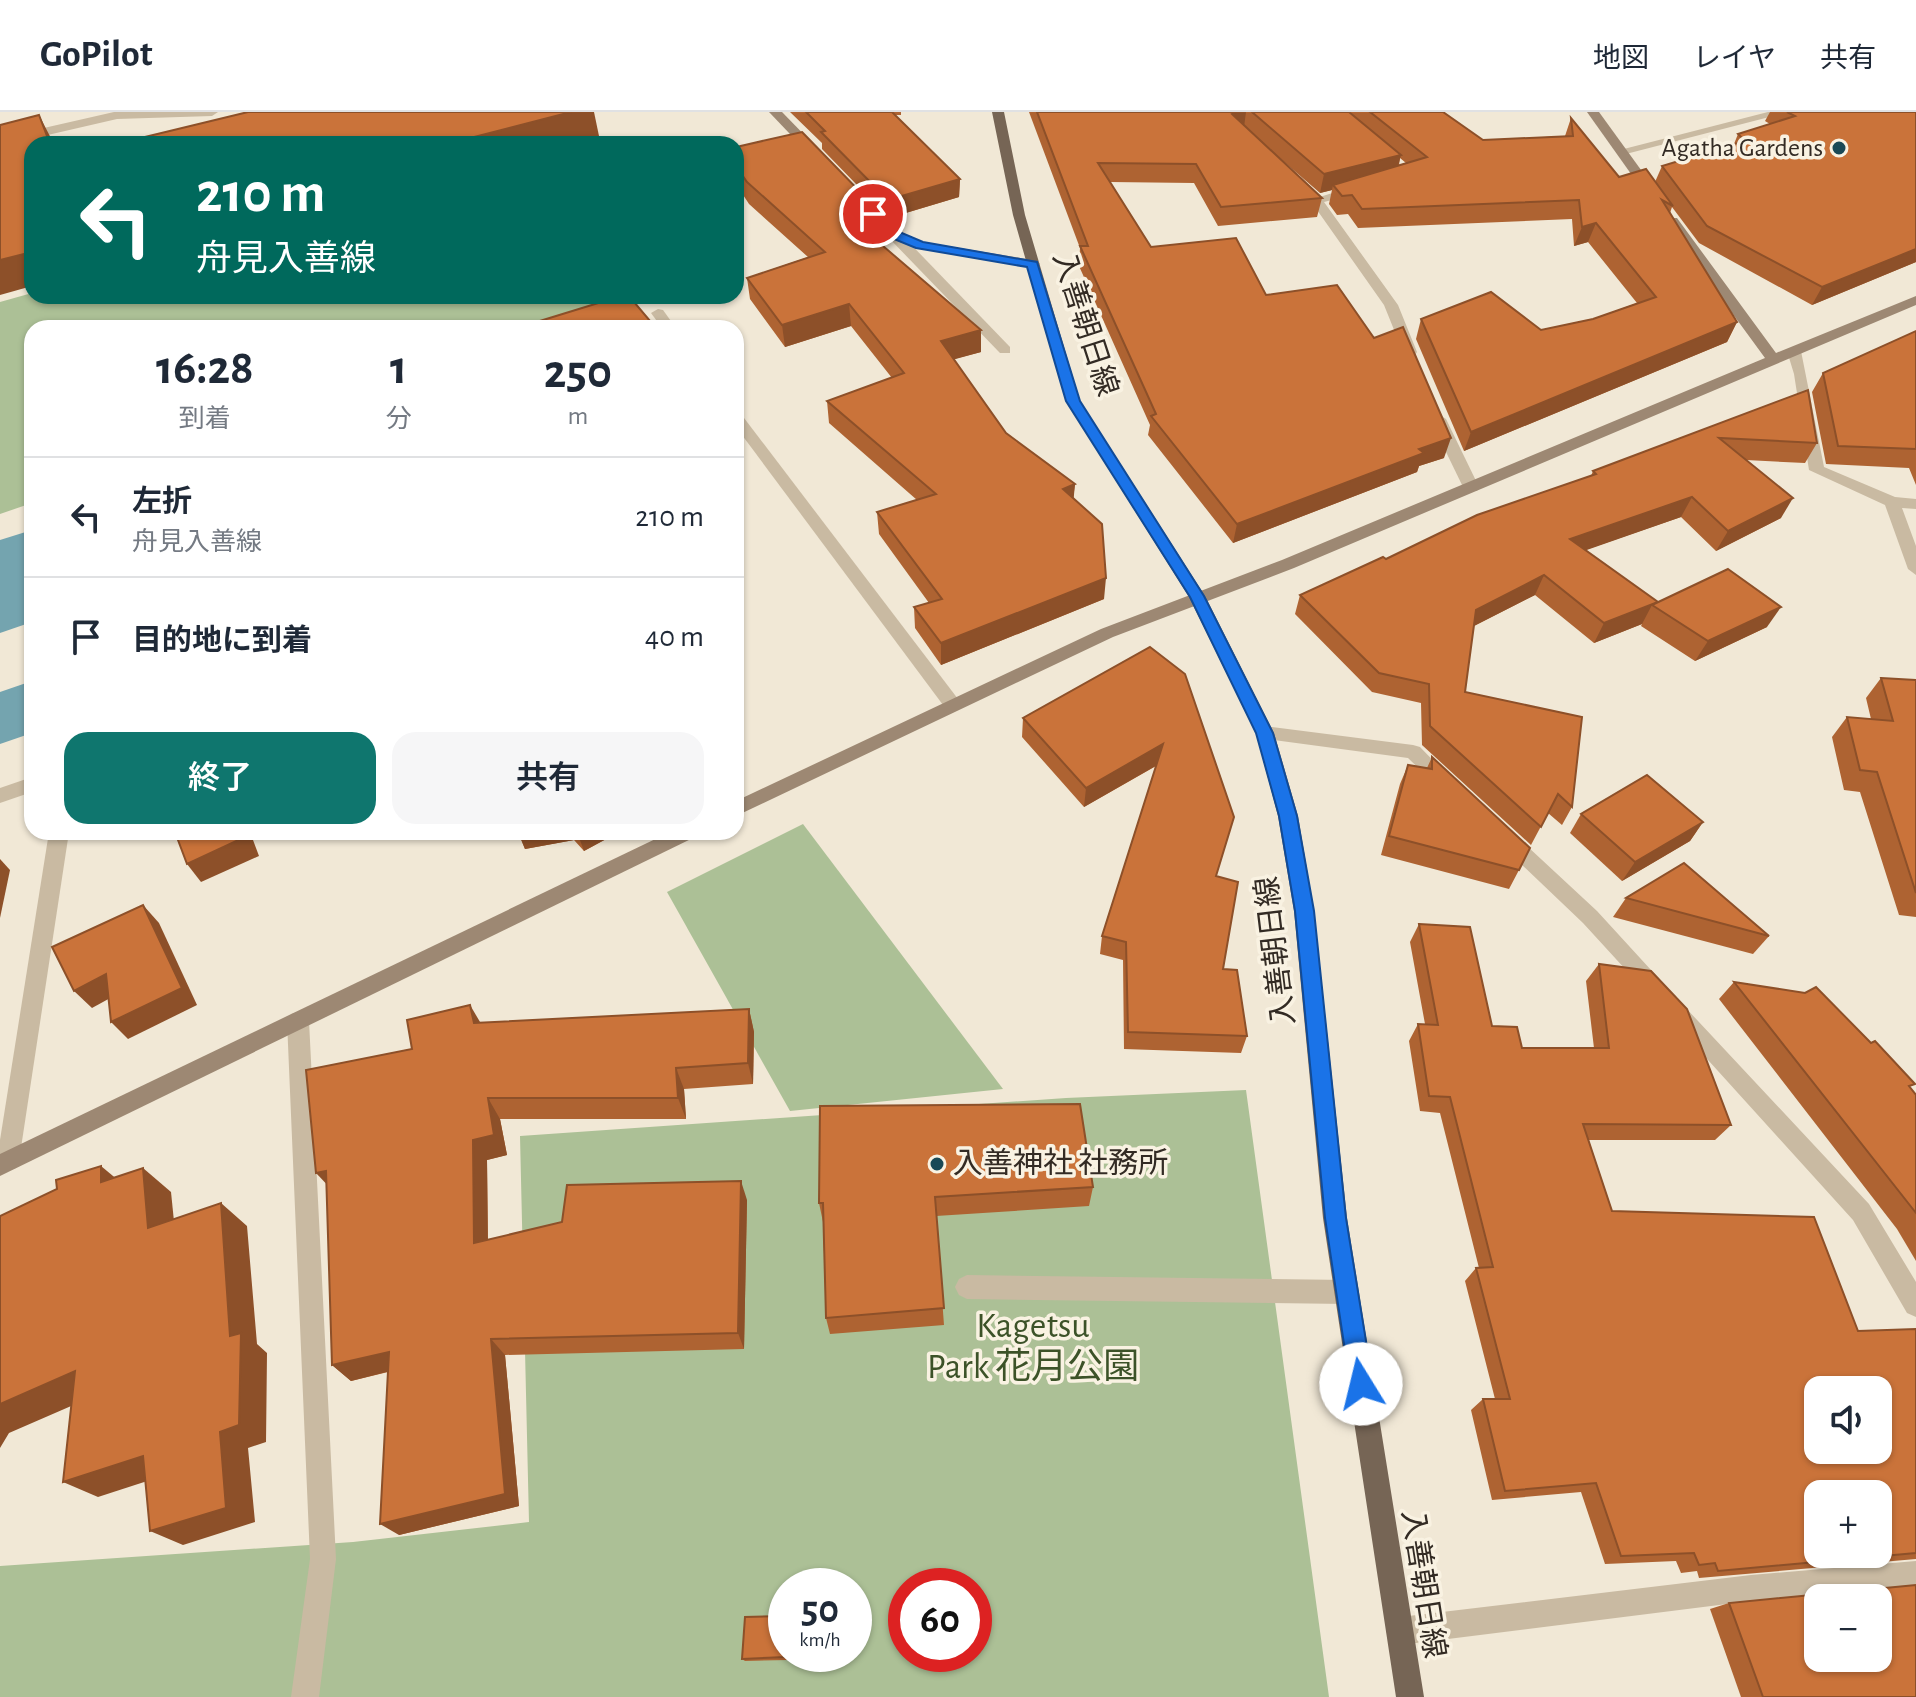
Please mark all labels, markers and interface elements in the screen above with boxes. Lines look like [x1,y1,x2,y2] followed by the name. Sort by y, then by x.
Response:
[40,36,153,74] text: GoPilot
[1593,45,1649,73] text: 地図
[1693,45,1776,73] text: レイヤ
[1820,45,1876,73] text: 共有
[1662,135,1823,161] place label: Agatha Gardens
[1830,139,1848,157] marker: Agatha Gardens
[196,166,325,222] text: 210 m
[64,168,168,272] icon: left
[839,180,907,248] pin
[851,192,895,236] icon: arrive
[196,241,376,277] text: 舟見入善線
[1048,247,1124,400] street label: 入善朝日線
[156,345,254,393] text: 16:28
[390,345,407,393] text: 1
[544,349,612,397] text: 250
[567,403,588,429] text: m
[179,406,231,432] text: 到着
[386,406,412,432] text: 分
[132,487,192,517] text: 左折
[64,495,108,539] icon: left
[635,502,704,532] text: 210 m
[132,529,262,555] text: 舟見入善線
[64,615,108,659] icon: arrive
[645,622,704,652] text: 40 m
[132,626,312,656] text: 目的地に到着
[64,732,376,824] button: 終了
[392,732,704,824] button: 共有
[1250,875,1300,1028] street label: 入善朝日線
[953,1147,1168,1179] place label: 入善神社 社務所
[928,1155,946,1173] marker: 入善神社 社務所
[927,1308,1139,1385] park label: Kagetsu Park 花月公園
[1319,1342,1403,1426] position arrow
[1804,1376,1892,1672] map controls
[1804,1376,1892,1464] button: sound
[1804,1480,1892,1568] button: +
[1396,1507,1452,1660] street label: 入善朝日線
[888,1568,992,1672] speed limit sign: 60
[1804,1584,1892,1672] button: −
[801,1590,839,1630] text: 50
[799,1630,841,1650] text: km/h

